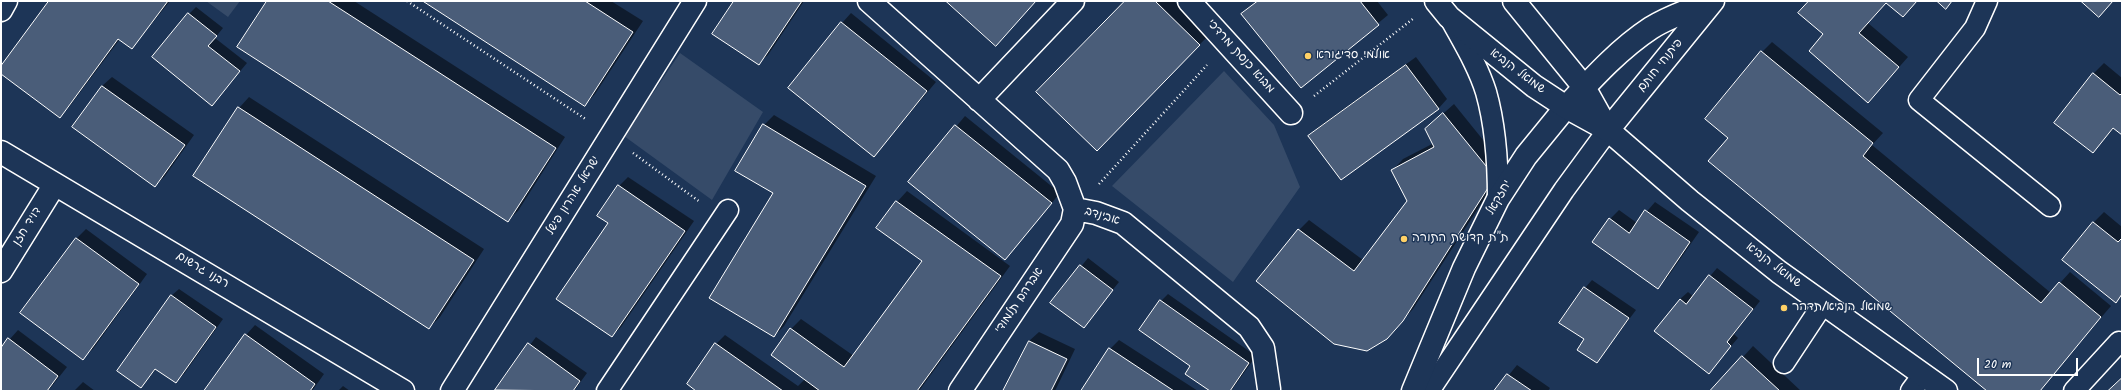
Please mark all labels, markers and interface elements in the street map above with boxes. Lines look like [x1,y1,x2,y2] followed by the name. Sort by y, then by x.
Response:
[1203,17,1277,97] street label: מבוא כנסת מרדכי
[1635,37,1687,95] street label: פיתוחי חותם
[1486,46,1548,98] street label: שמואל הנביא
[1316,49,1390,63] place label: אולמי סדיגורא
[1303,51,1313,61] marker: אולמי סדיגורא
[544,154,604,238] street label: ישראל אהרון פישל
[1484,178,1516,218] street label: יחזקאל
[10,205,46,249] street label: דויד חזן
[1083,205,1121,229] street label: אבינדב
[1412,232,1509,246] place label: ת"ת קדושת התורה
[1399,234,1409,244] marker: ת"ת קדושת התורה
[1742,240,1804,292] street label: שמואל הנביא
[173,250,231,292] street label: רבנו גרשום
[993,265,1047,337] street label: אברהם תלמודי
[1792,301,1892,315] place label: שמואל הנביא/תדהר
[1779,303,1789,313] marker: שמואל הנביא/תדהר
[1979,350,2080,376] scale bar
[1984,355,2011,374] text: 20 m

